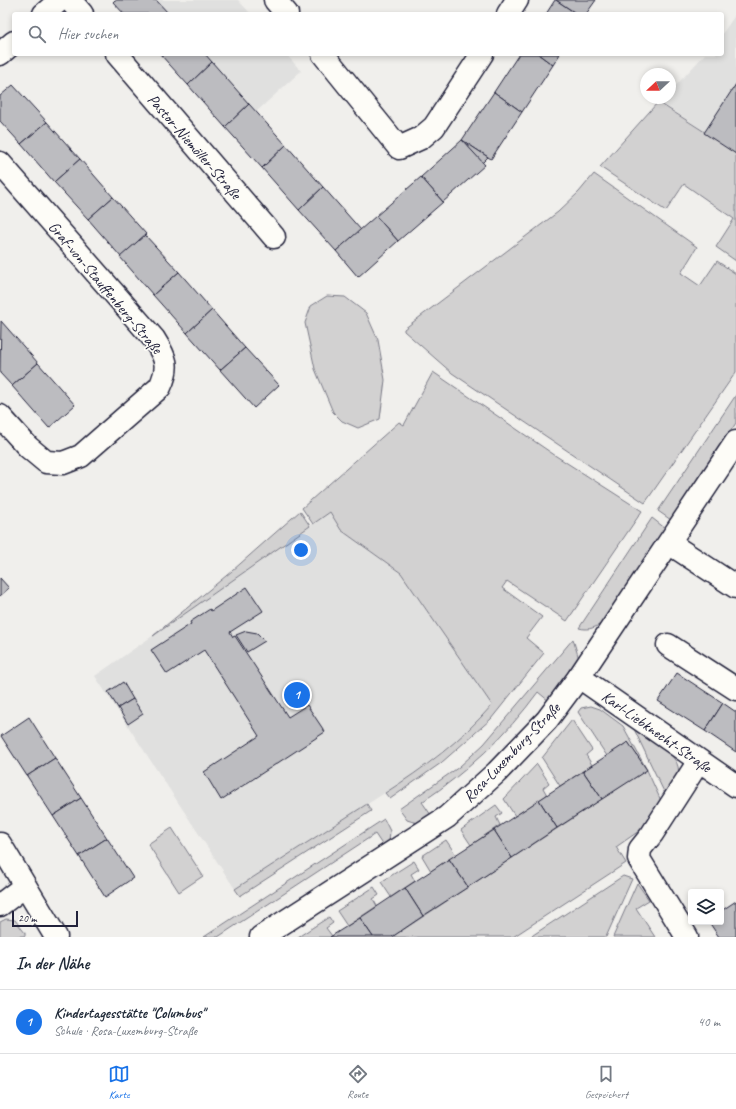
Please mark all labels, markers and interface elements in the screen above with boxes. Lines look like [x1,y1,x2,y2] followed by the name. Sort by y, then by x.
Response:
[12,12,724,56] search box
[26,23,48,45] icon: search
[58,25,118,44] text: Hier suchen
[640,68,676,104] north arrow
[143,90,247,205] street label: Pastor-Niemöller-Straße
[44,217,168,359] street label: Graf-von-Stauffenberg-Straße
[291,540,311,560] your location
[284,680,310,710] pin: 1
[598,686,717,778] street label: Karl-Liebknecht-Straße
[459,697,566,807] street label: Rosa-Luxemburg-Straße
[688,889,724,925] map controls
[688,889,724,925] button: layers
[12,909,78,928] scale bar
[18,911,37,925] text: 20 m
[16,953,89,974] text: In der Nähe
[54,1004,205,1023] text: Kindertagesstätte "Columbus"
[26,1014,32,1030] text: 1
[698,1014,720,1030] text: 40 m
[54,1023,197,1039] text: Schule · Rosa-Luxemburg-Straße
[108,1063,130,1101] tab: Karte
[347,1063,369,1101] tab: Route
[585,1063,628,1101] tab: Gespeichert

